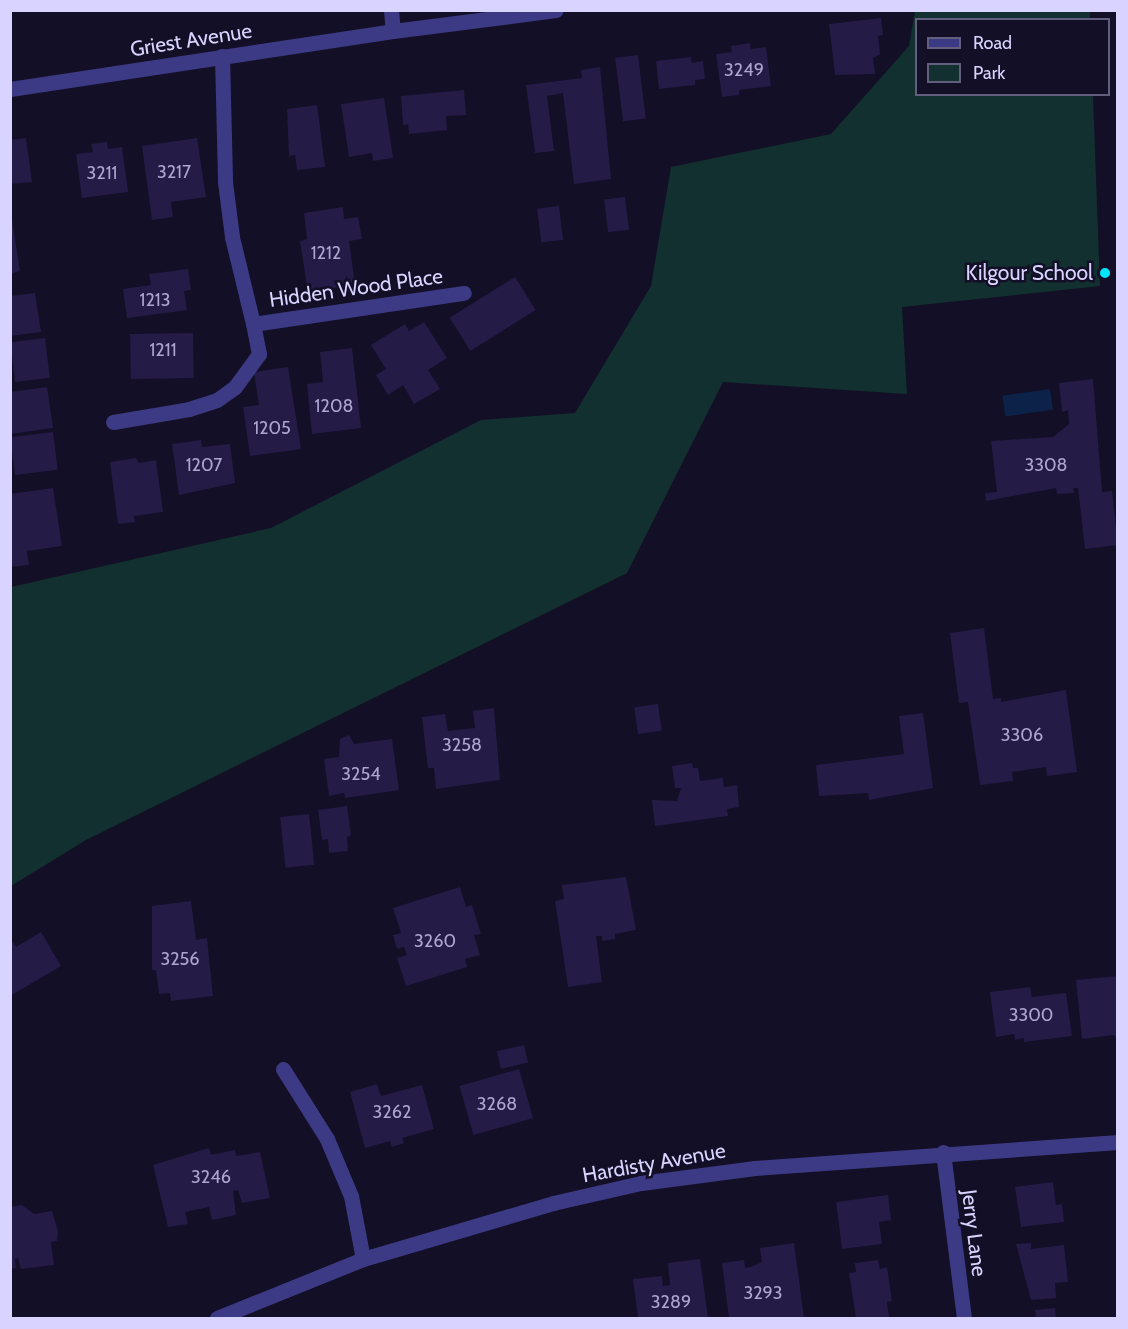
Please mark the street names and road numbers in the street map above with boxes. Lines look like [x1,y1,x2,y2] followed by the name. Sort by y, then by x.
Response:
[128,18,254,62] street label: Griest Avenue
[267,263,445,313] street label: Hidden Wood Place
[580,1138,728,1188] street label: Hardisty Avenue
[956,1188,992,1278] street label: Jerry Lane

